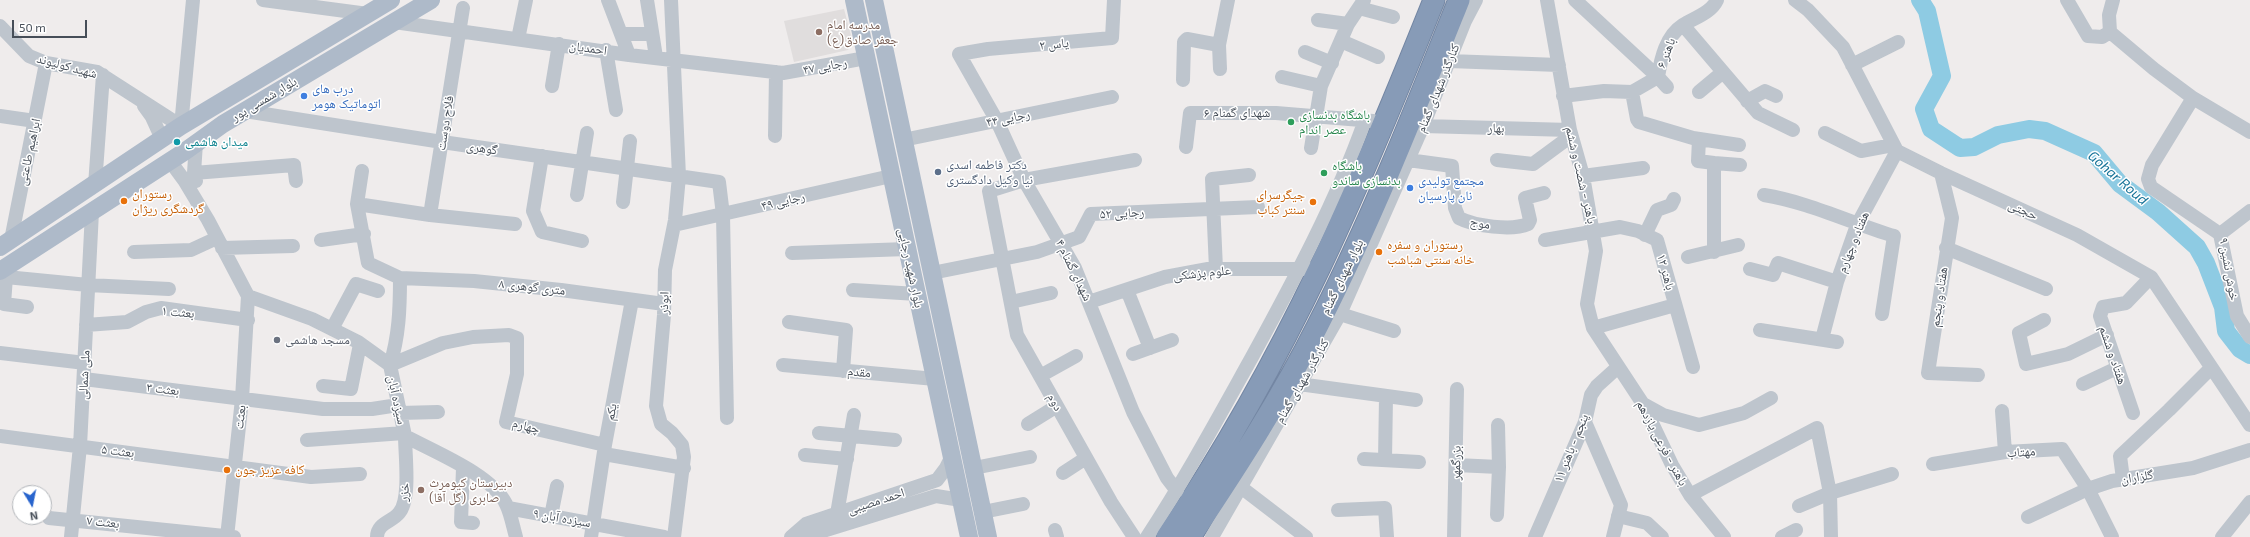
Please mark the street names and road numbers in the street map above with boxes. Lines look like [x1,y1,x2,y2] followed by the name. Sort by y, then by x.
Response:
[1038,35,1070,53] street label: یاس ۲
[1653,36,1679,70] street label: باهنر ۶
[568,38,608,58] street label: احمدیان
[1413,41,1463,135] street label: کنارگذر شهدای گمنام
[35,50,99,82] street label: شهید کولیوند
[802,54,848,78] street label: رجایی ۴۷
[228,73,300,125] street label: بلوار شمسی پور
[433,95,457,151] street label: فلاح دوست
[1204,105,1270,121] street label: شهدای گمنام ۶
[985,106,1031,130] street label: رجایی ۴۴
[14,117,44,187] street label: ابراهیم طاعتی
[1487,120,1505,136] street label: بهار
[1562,125,1600,225] street label: باهنر - شصت و ششم
[465,138,499,158] street label: گوهری
[760,188,806,214] street label: رجایی ۴۹
[2006,197,2040,223] street label: حجتی
[1099,204,1145,222] street label: رجایی ۵۲
[1834,209,1872,275] street label: هفتاد و چهارم
[1469,214,1491,232] street label: موج
[895,227,927,309] street label: بلوار شهید رجایی
[2216,236,2242,302] street label: خوش نشین ۹
[1052,237,1096,303] street label: شهدای گمنام ۴
[1317,237,1367,317] street label: بلوار شهدای گمنام
[1654,252,1678,292] street label: باهنر ۱۲
[1172,262,1232,284] street label: علوم پزشکی
[1927,266,1951,328] street label: هفتاد و پنجم
[498,276,566,298] street label: ۸ متری گوهری
[656,291,672,315] street label: ابوذر
[161,303,195,321] street label: بعثت ۱
[2096,324,2130,386] street label: هفتاد و ششم
[1272,336,1332,426] street label: کنارگذر شهدای گمنام
[75,350,93,400] street label: ملی شمالی
[847,363,871,381] street label: مقدم
[384,374,410,426] street label: سیزده آبان
[146,379,180,399] street label: بعثت ۳
[1044,390,1066,414] street label: دوم
[1633,397,1691,489] street label: باهنر - فرعی یازدهم
[602,402,620,422] street label: یکم
[231,404,249,430] street label: بعثت
[1550,411,1592,485] street label: پنجم - باهنر ۱۱
[511,415,541,437] street label: چهارم
[101,441,135,461] street label: بعثت ۵
[2006,443,2036,461] street label: مهتاب
[1448,445,1464,481] street label: بزرگمهر
[2120,467,2154,487] street label: گلزاران
[395,482,413,502] street label: خزر
[845,484,907,518] street label: احمد مصیبی
[532,505,592,531] street label: سیزده آبان ۹
[86,513,120,531] street label: بعثت ۷

